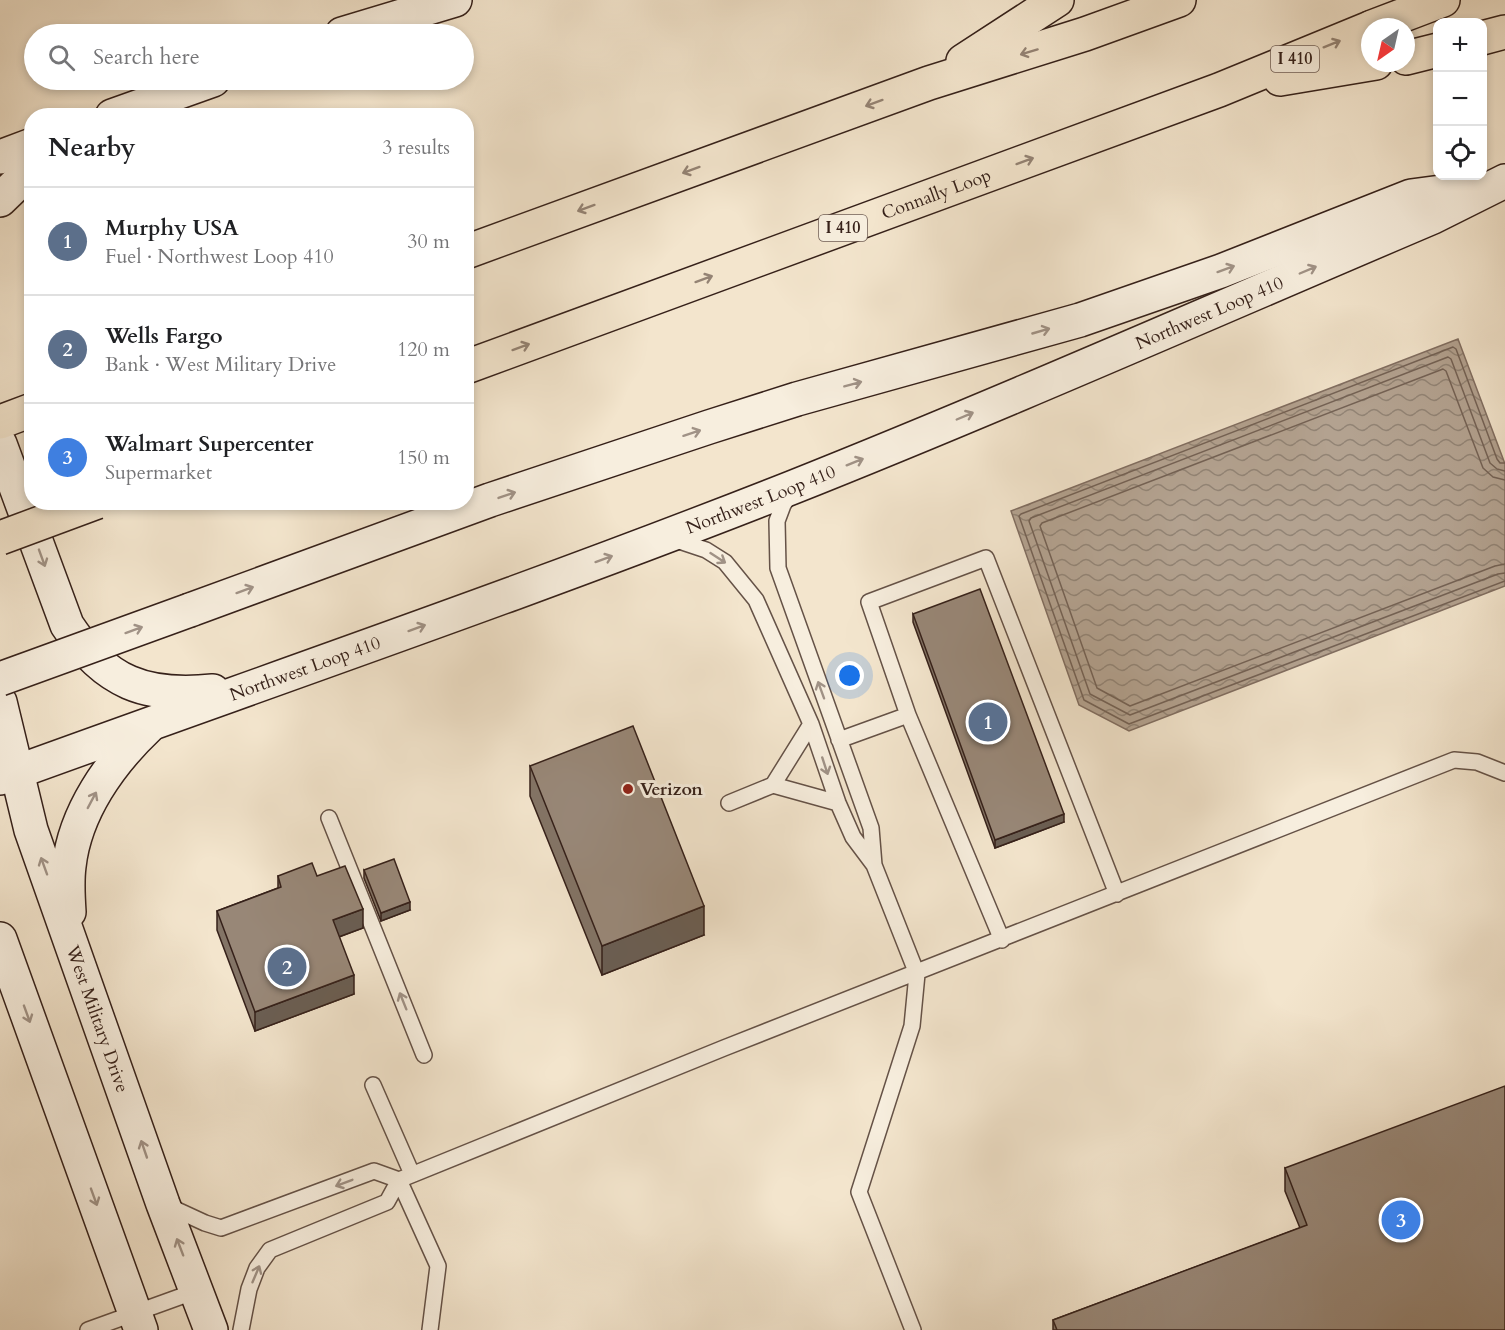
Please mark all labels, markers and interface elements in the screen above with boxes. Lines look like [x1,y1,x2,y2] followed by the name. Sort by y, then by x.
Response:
[1361,18,1415,72] north arrow
[1433,18,1487,180] map controls
[1433,18,1487,72] button: +
[24,24,474,90] search box
[1322,38,1340,49] one-way arrow
[45,41,78,74] icon: search
[93,42,200,72] text: Search here
[1271,46,1319,72] road number: I 410
[1020,47,1039,58] one-way arrow
[1433,72,1487,126] button: −
[865,98,884,109] one-way arrow
[1433,126,1487,180] button: locate
[48,130,136,165] text: Nearby
[382,134,450,161] text: 3 results
[1016,155,1034,166] one-way arrow
[878,162,995,226] street label: Connally Loop
[682,165,701,176] one-way arrow
[577,204,596,215] one-way arrow
[105,213,239,243] text: Murphy USA
[819,215,867,241] road number: I 410
[62,228,73,255] text: 1
[407,228,450,255] text: 30 m
[105,243,334,270] text: Fuel · Northwest Loop 410
[1216,263,1234,274] one-way arrow
[1299,264,1317,275] one-way arrow
[1131,270,1287,356] street label: Northwest Loop 410
[695,273,713,284] one-way arrow
[105,321,223,351] text: Wells Fargo
[1031,325,1050,336] one-way arrow
[62,336,73,363] text: 2
[397,336,450,363] text: 120 m
[512,340,530,351] one-way arrow
[105,351,336,378] text: Bank · West Military Drive
[843,378,862,389] one-way arrow
[956,410,974,421] one-way arrow
[682,426,701,437] one-way arrow
[105,429,314,459] text: Walmart Supercenter
[62,444,73,471] text: 3
[397,444,450,471] text: 150 m
[845,456,864,467] one-way arrow
[105,459,212,486] text: Supermarket
[682,459,839,540] street label: Northwest Loop 410
[497,488,516,499] one-way arrow
[38,548,49,567] one-way arrow
[709,552,726,564] one-way arrow
[594,553,613,564] one-way arrow
[235,583,254,594] one-way arrow
[407,621,426,632] one-way arrow
[124,624,143,635] one-way arrow
[226,630,384,707] street label: Northwest Loop 410
[835,661,864,690] your location
[815,681,826,700] one-way arrow
[968,700,1008,744] pin: 1
[821,756,832,775] one-way arrow
[640,777,703,802] place label: Verizon
[621,782,635,796] marker: Verizon
[86,792,98,809] one-way arrow
[37,857,48,876] one-way arrow
[60,941,135,1096] street label: West Military Drive
[268,944,306,990] pin: 2
[397,992,408,1011] one-way arrow
[23,1004,34,1023] one-way arrow
[137,1140,148,1158] one-way arrow
[335,1178,354,1189] one-way arrow
[90,1187,101,1206] one-way arrow
[1382,1198,1420,1242] pin: 3
[173,1238,184,1257] one-way arrow
[250,1265,262,1283] one-way arrow

